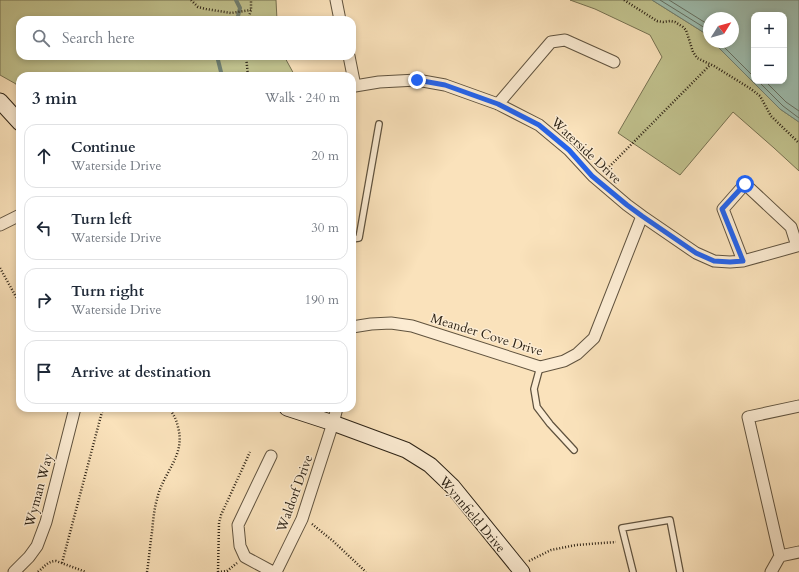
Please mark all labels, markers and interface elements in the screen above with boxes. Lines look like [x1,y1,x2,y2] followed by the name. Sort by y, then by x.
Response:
[703,12,739,48] north arrow
[751,12,787,84] map controls
[751,12,787,48] button: +
[16,16,356,60] search box
[30,27,52,49] icon: search
[62,28,135,48] text: Search here
[751,48,787,84] button: −
[408,71,426,89] route end
[32,87,77,110] text: 3 min
[265,89,340,107] text: Walk · 240 m
[546,113,626,188] street label: Waterside Drive
[71,137,136,157] text: Continue
[33,145,55,167] icon: ahead
[311,147,339,165] text: 20 m
[71,157,162,175] text: Waterside Drive
[736,175,754,193] route start
[71,209,132,229] text: Turn left
[33,217,55,239] icon: left
[311,219,339,237] text: 30 m
[71,229,162,247] text: Waterside Drive
[71,281,144,301] text: Turn right
[33,289,55,311] icon: right
[305,291,339,309] text: 190 m
[71,301,162,319] text: Waterside Drive
[428,309,545,361] street label: Meander Cove Drive
[33,361,55,383] icon: arrive
[71,362,211,382] text: Arrive at destination
[20,451,57,530] street label: Wyman Way
[272,452,317,535] street label: Waldorf Drive
[434,472,510,557] street label: Wynnfield Drive

